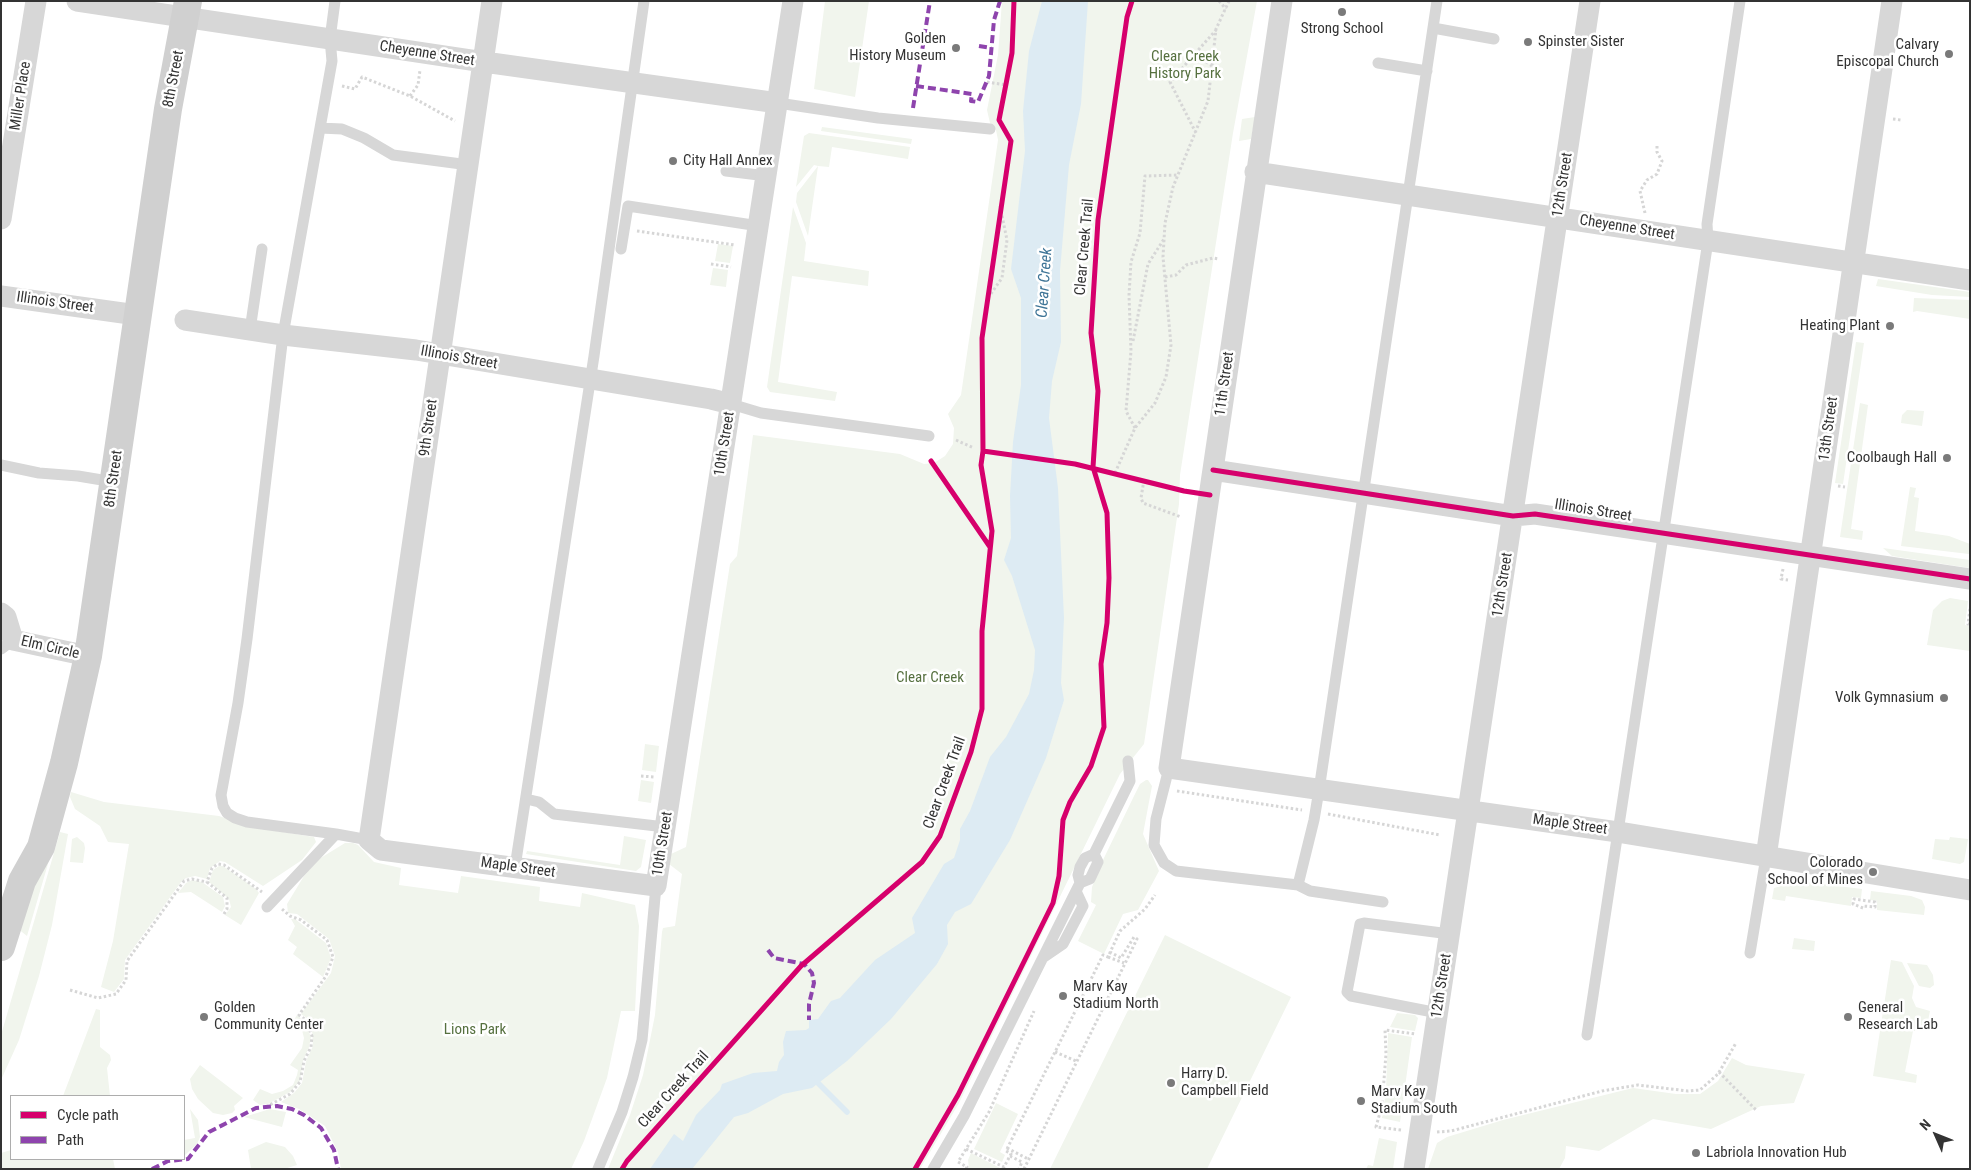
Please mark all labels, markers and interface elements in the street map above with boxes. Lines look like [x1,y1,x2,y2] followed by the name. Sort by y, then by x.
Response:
[1336,6,1348,18] marker: Strong School
[1301,20,1383,38] place label: Strong School
[849,30,946,65] place label: Golden History Museum
[1538,33,1624,51] place label: Spinster Sister
[1522,36,1534,48] marker: Spinster Sister
[1836,36,1939,71] place label: Calvary Episcopal Church
[378,38,476,70] street label: Cheyenne Street
[950,42,962,54] marker: Golden History Museum
[1149,48,1221,83] park label: Clear Creek History Park
[1943,48,1955,60] marker: Calvary Episcopal Church
[160,49,188,109] street label: 8th Street
[7,60,35,132] street label: Miller Place
[1549,151,1577,219] street label: 12th Street
[683,152,773,170] place label: City Hall Annex
[667,155,679,167] marker: City Hall Annex
[1072,198,1098,296] street label: Clear Creek Trail
[1578,212,1676,244] street label: Cheyenne Street
[1033,247,1057,319] water label: Clear Creek
[15,289,95,317] street label: Illinois Street
[1800,317,1880,335] place label: Heating Plant
[1884,320,1896,332] marker: Heating Plant
[419,342,499,374] street label: Illinois Street
[1212,351,1238,417] street label: 11th Street
[1816,396,1842,462] street label: 13th Street
[416,398,442,458] street label: 9th Street
[711,410,739,478] street label: 10th Street
[101,449,127,509] street label: 8th Street
[1847,449,1937,467] place label: Coolbaugh Hall
[1941,452,1953,464] marker: Coolbaugh Hall
[1553,496,1633,526] street label: Illinois Street
[1489,551,1517,619] street label: 12th Street
[19,633,81,663] street label: Elm Circle
[896,669,964,687] park label: Clear Creek
[1835,689,1934,707] place label: Volk Gymnasium
[1938,692,1950,704] marker: Volk Gymnasium
[920,734,970,832] street label: Clear Creek Trail
[649,810,677,878] street label: 10th Street
[1532,811,1608,839] street label: Maple Street
[480,854,556,882] street label: Maple Street
[1767,854,1863,889] place label: Colorado School of Mines
[1867,866,1879,878] marker: Colorado School of Mines
[1428,952,1456,1020] street label: 12th Street
[1073,978,1159,1013] place label: Marv Kay Stadium North
[1057,990,1069,1002] marker: Marv Kay Stadium North
[214,999,324,1034] place label: Golden Community Center
[1858,999,1938,1034] place label: General Research Lab
[198,1011,210,1023] marker: Golden Community Center
[1842,1011,1854,1023] marker: General Research Lab
[444,1021,506,1039] park label: Lions Park
[635,1048,713,1132] street label: Clear Creek Trail
[1181,1065,1269,1100] place label: Harry D. Campbell Field
[1165,1077,1177,1089] marker: Harry D. Campbell Field
[1371,1083,1458,1118] place label: Marv Kay Stadium South
[10,1095,185,1160] legend
[1355,1095,1367,1107] marker: Marv Kay Stadium South
[57,1106,119,1124] text: Cycle path
[1911,1110,1961,1160] north arrow
[1916,1116,1934,1133] text: N
[57,1131,84,1149] text: Path
[1706,1144,1847,1162] place label: Labriola Innovation Hub
[1690,1147,1702,1159] marker: Labriola Innovation Hub

